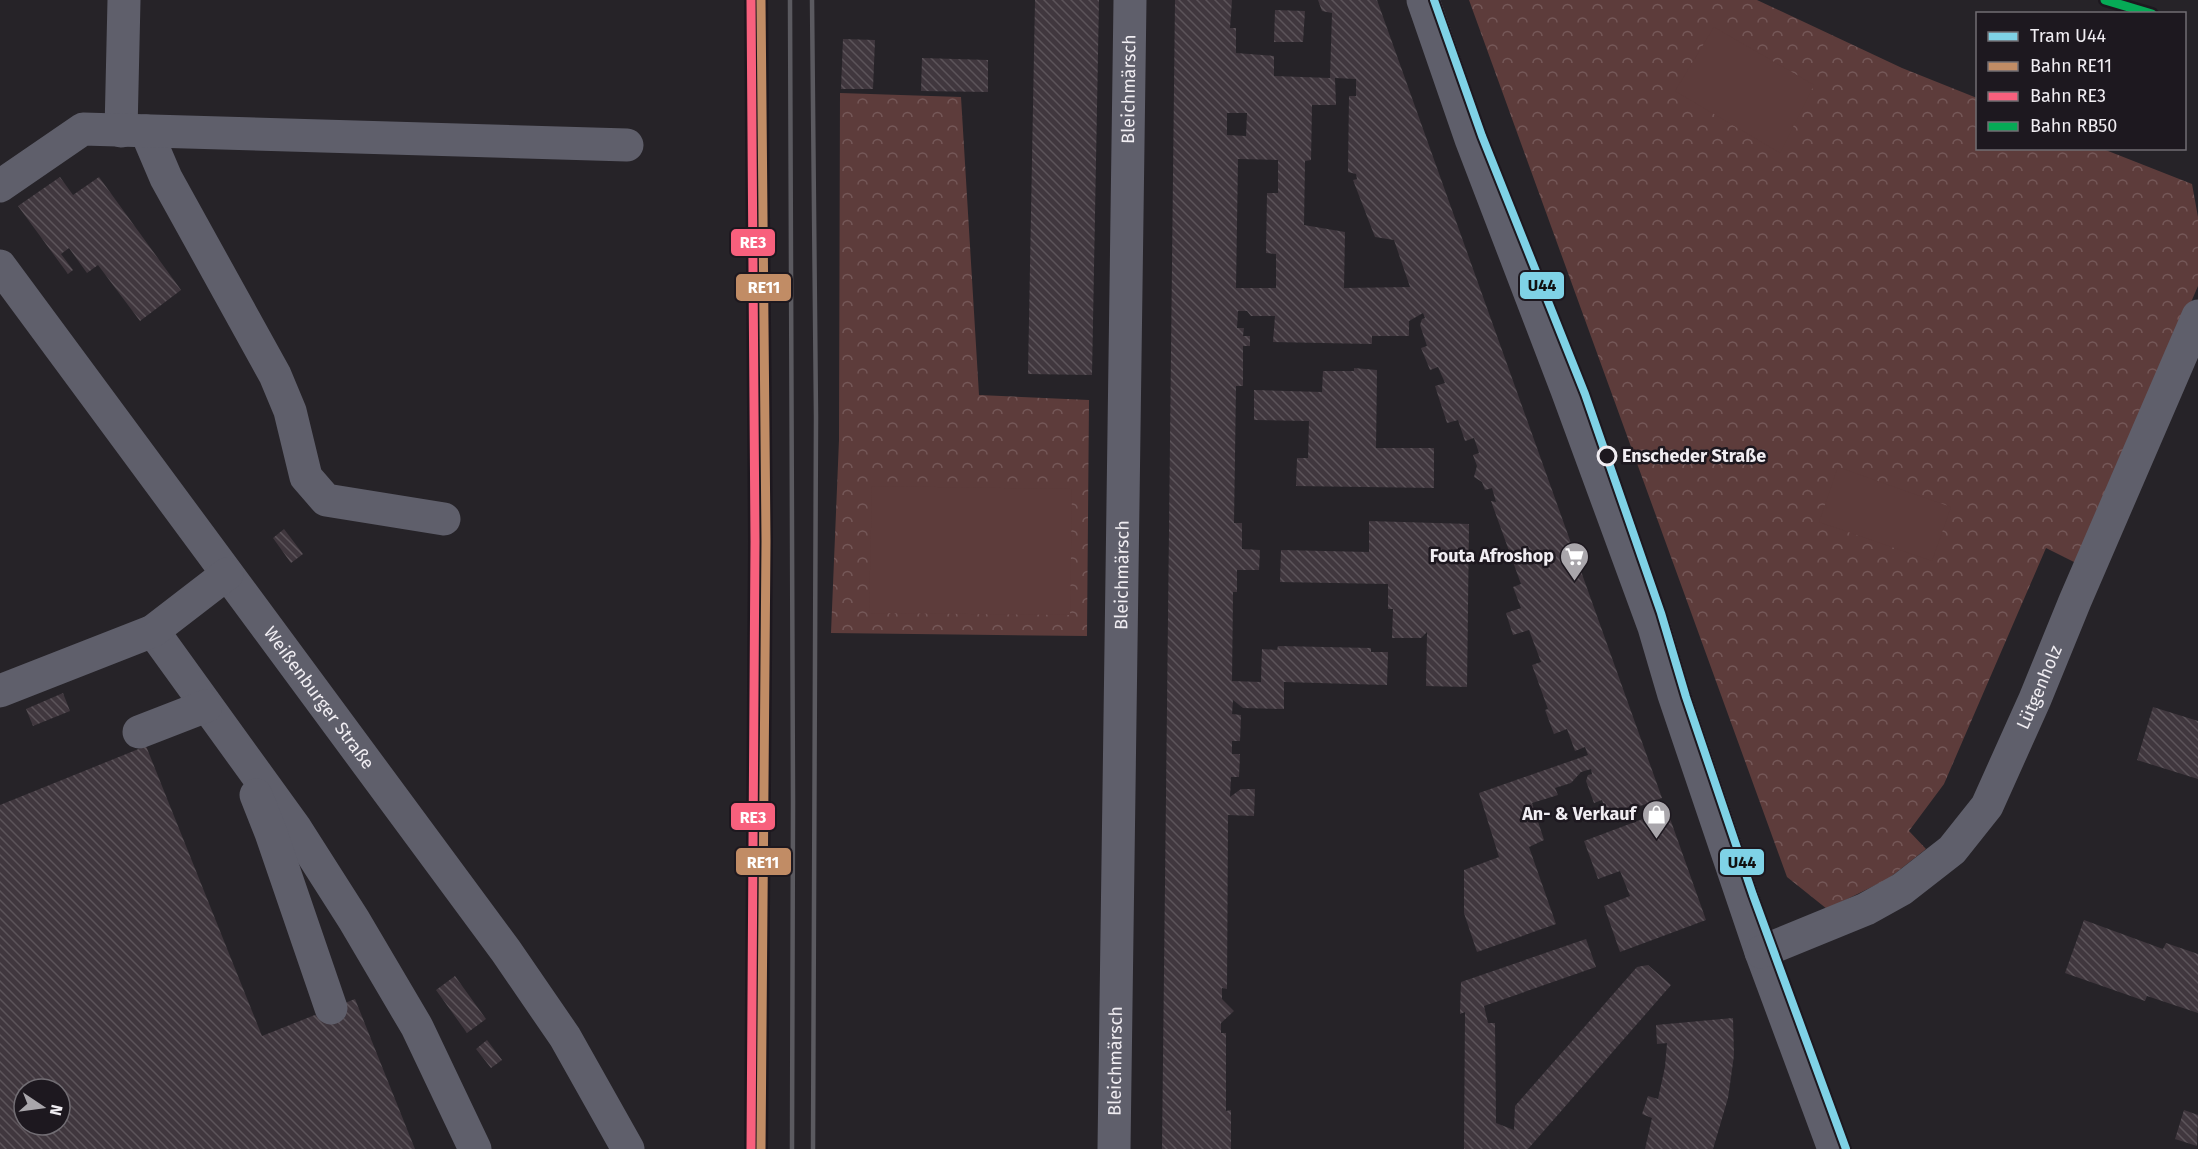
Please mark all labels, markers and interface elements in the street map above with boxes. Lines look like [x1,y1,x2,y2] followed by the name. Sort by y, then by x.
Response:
[1976,12,2186,150] legend
[2030,25,2107,47] text: Tram U44
[1117,34,1141,144] street label: Bleichmärsch
[2030,55,2112,77] text: Bahn RE11
[2030,85,2106,107] text: Bahn RE3
[2030,115,2117,137] text: Bahn RB50
[730,228,776,257] line badge: RE3
[740,233,766,252] text: RE3
[1519,271,1565,300] line badge: U44
[735,273,792,302] line badge: RE11
[1528,276,1556,295] text: U44
[748,278,780,297] text: RE11
[1622,445,1766,467] place label: Enscheder Straße
[1597,446,1617,466] marker: Enscheder Straße
[1110,520,1134,630] street label: Bleichmärsch
[1559,540,1591,582] supermarket icon: Fouta Afroshop
[1430,545,1554,567] place label: Fouta Afroshop
[259,622,379,774] street label: Weißenburger Straße
[2012,642,2067,733] street label: Lütgenholz
[1641,798,1673,840] shop icon: An- & Verkauf
[730,802,776,831] line badge: RE3
[1521,803,1638,825] place label: An- & Verkauf
[740,808,766,827] text: RE3
[735,847,792,876] line badge: RE11
[1719,848,1765,876] line badge: U44
[747,853,779,872] text: RE11
[1728,853,1756,872] text: U44
[1103,1006,1127,1116] street label: Bleichmärsch
[12,1077,72,1137] north arrow
[46,1103,67,1118] text: N

